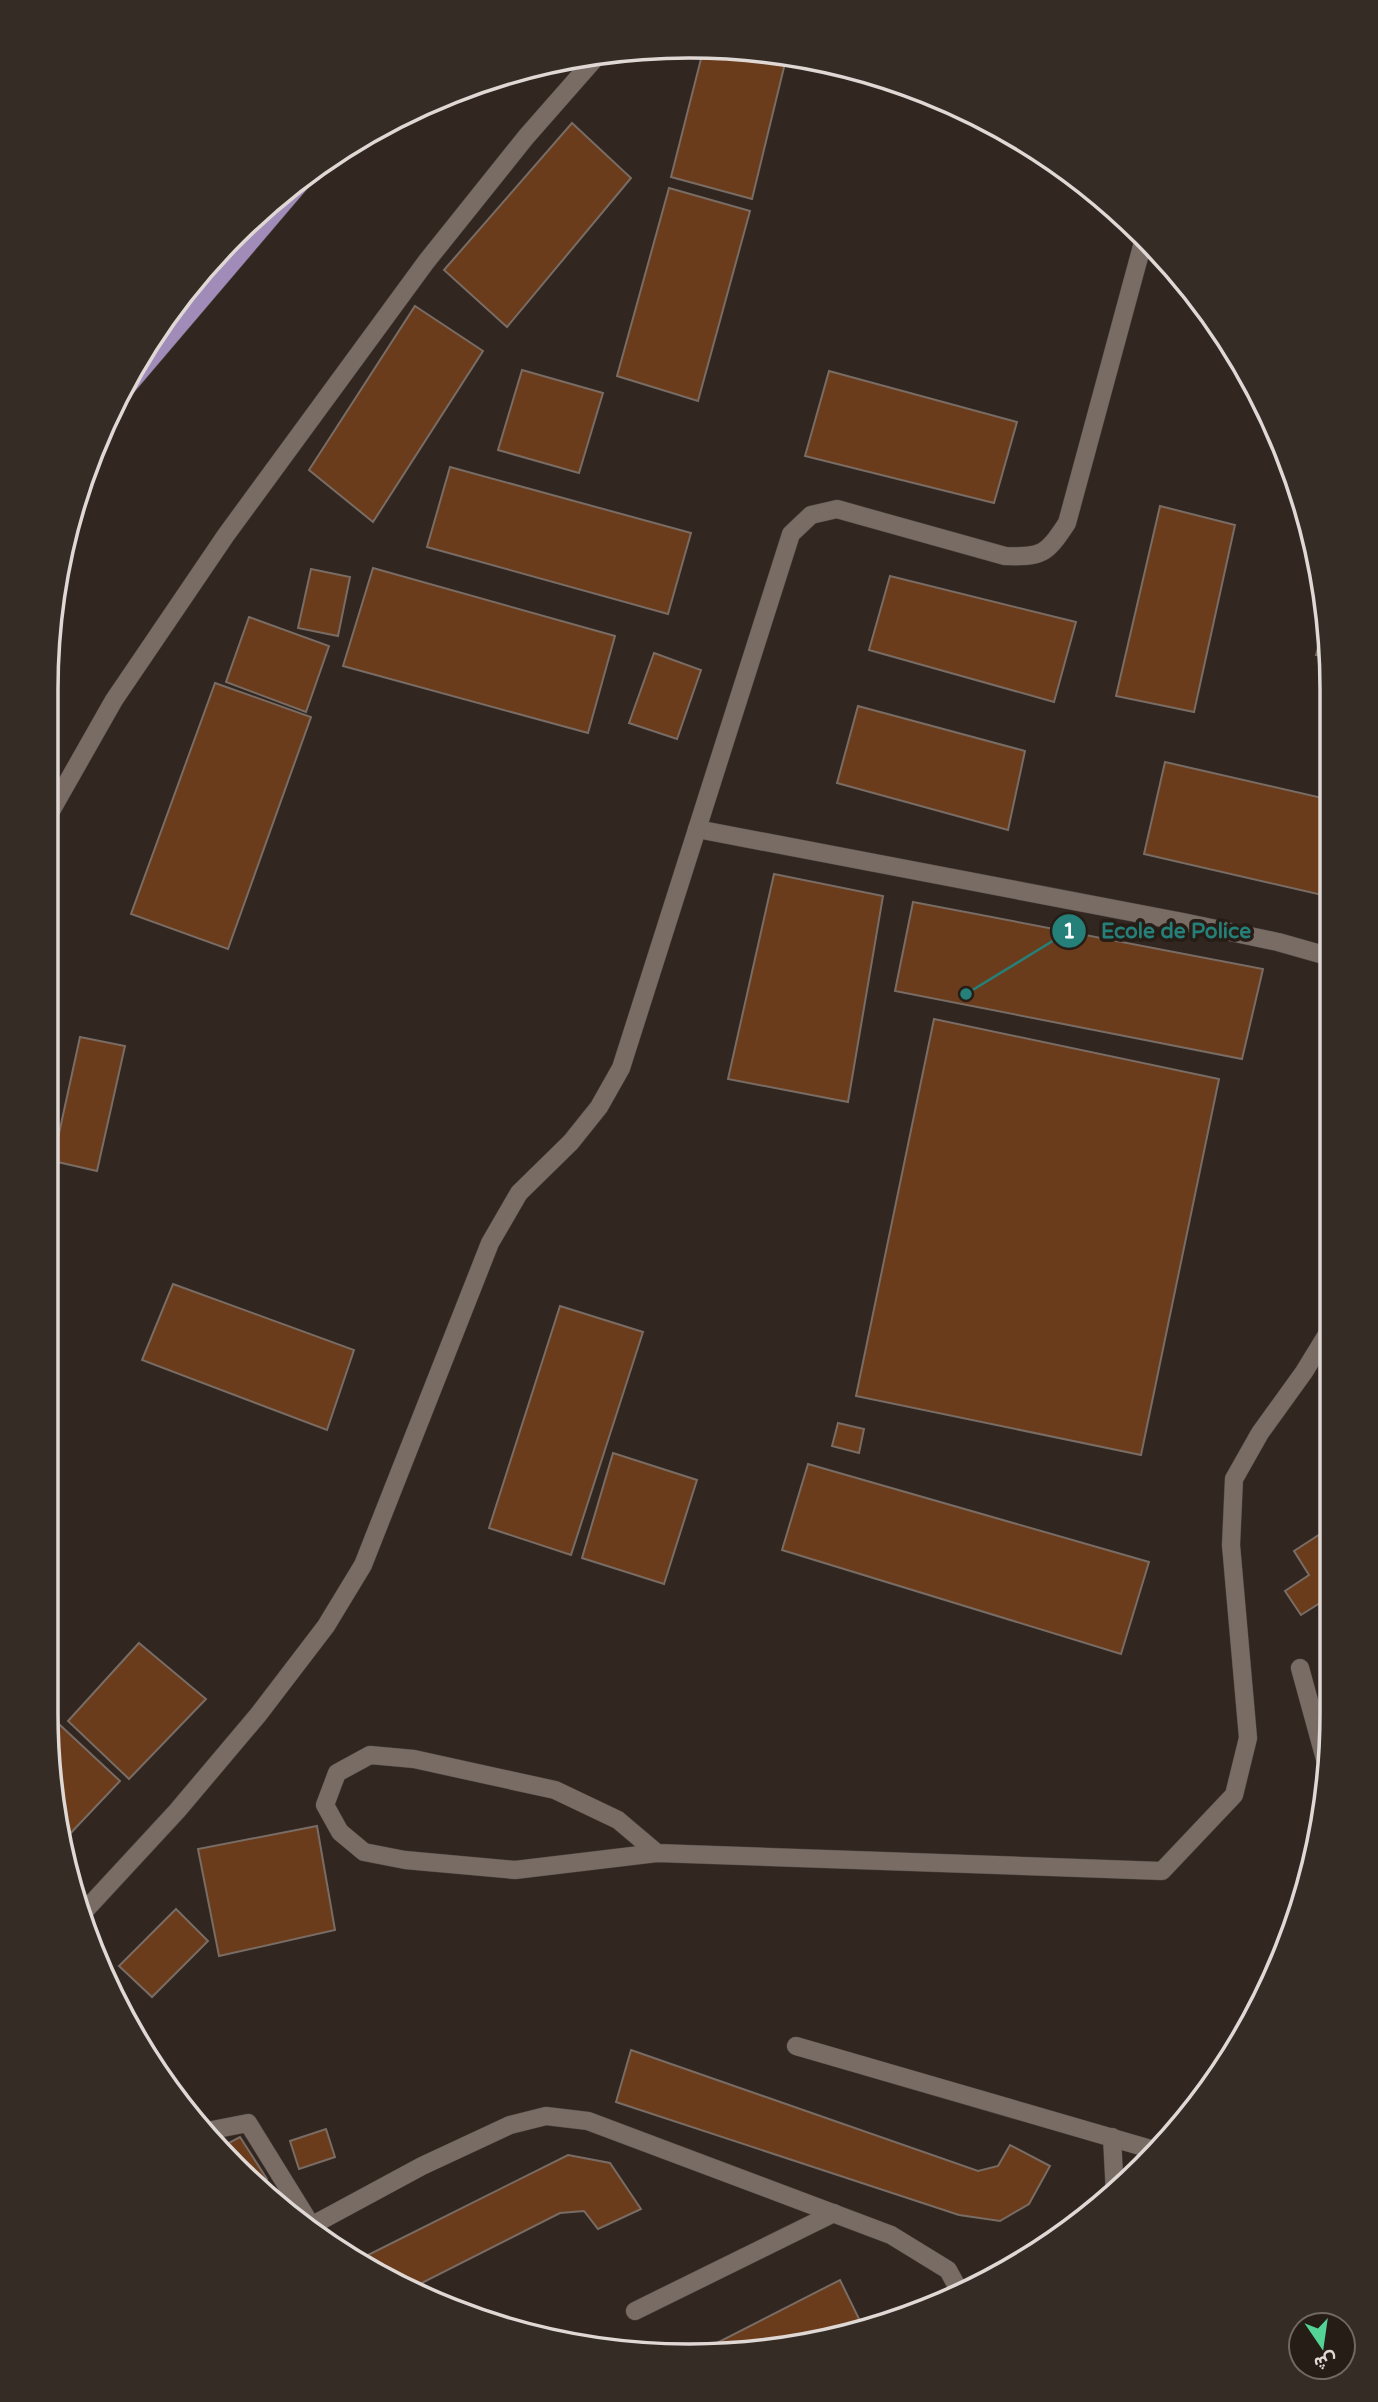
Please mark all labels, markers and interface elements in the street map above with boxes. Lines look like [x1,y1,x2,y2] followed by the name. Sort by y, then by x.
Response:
[1052,910,1265,952] callout: Ecole de Police
[1062,919,1076,944] text: 1
[1101,919,1251,944] text: Ecole de Police
[1287,2311,1357,2381] north arrow
[1312,2348,1339,2375] text: ش

